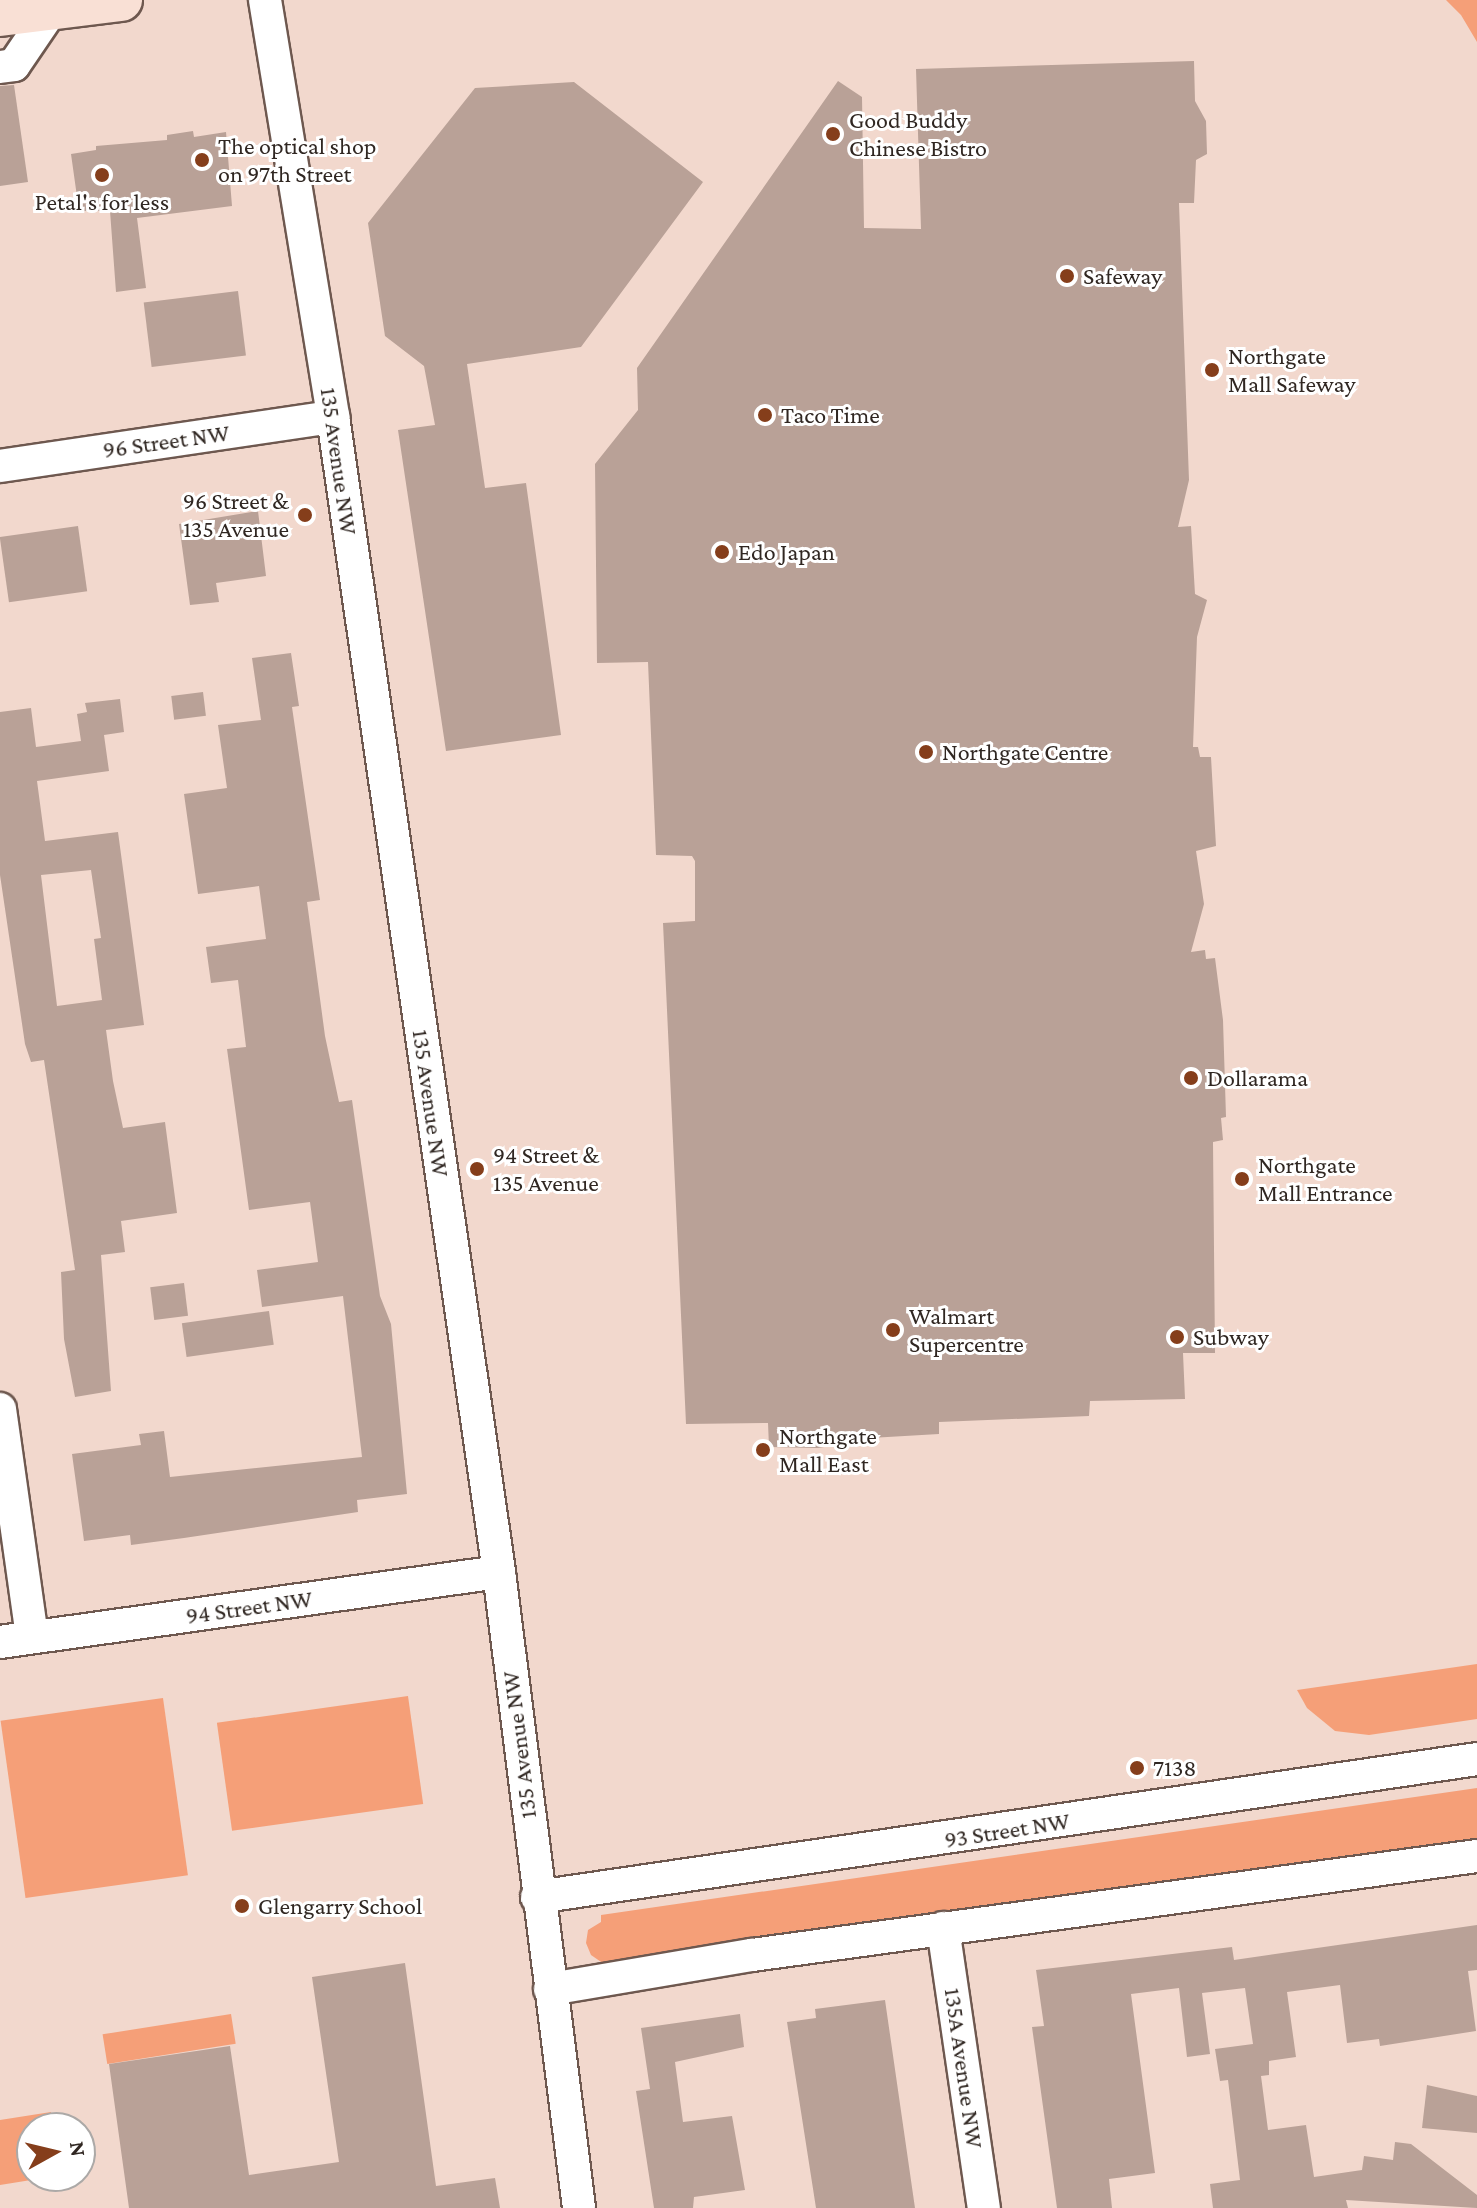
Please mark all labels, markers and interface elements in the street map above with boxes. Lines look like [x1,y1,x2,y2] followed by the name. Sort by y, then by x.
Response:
[849,106,987,162] place label: Good Buddy Chinese Bistro
[824,125,842,143] marker: Good Buddy Chinese Bistro
[218,132,376,188] place label: The optical shop on 97th Street
[193,151,211,169] marker: The optical shop on 97th Street
[93,166,111,184] marker: Petal's for less
[35,188,169,216] place label: Petal's for less
[1083,262,1162,290] place label: Safeway
[1058,267,1076,285] marker: Safeway
[1228,342,1356,398] place label: Northgate Mall Safeway
[1203,361,1221,379] marker: Northgate Mall Safeway
[314,386,364,536] street label: 135 Avenue NW
[781,401,880,429] place label: Taco Time
[756,406,774,424] marker: Taco Time
[101,418,231,464] street label: 96 Street NW
[183,487,289,543] place label: 96 Street & 135 Avenue
[296,506,314,524] marker: 96 Street & 135 Avenue
[738,538,835,566] place label: Edo Japan
[713,543,731,561] marker: Edo Japan
[942,738,1108,766] place label: Northgate Centre
[917,743,935,761] marker: Northgate Centre
[406,1028,456,1178] street label: 135 Avenue NW
[1207,1064,1308,1092] place label: Dollarama
[1182,1069,1200,1087] marker: Dollarama
[493,1141,599,1197] place label: 94 Street & 135 Avenue
[1258,1151,1392,1207] place label: Northgate Mall Entrance
[468,1160,486,1178] marker: 94 Street & 135 Avenue
[1233,1170,1251,1188] marker: Northgate Mall Entrance
[909,1302,1024,1358] place label: Walmart Supercentre
[884,1321,902,1339] marker: Walmart Supercentre
[1193,1323,1269,1351] place label: Subway
[1168,1328,1186,1346] marker: Subway
[779,1422,877,1478] place label: Northgate Mall East
[754,1441,772,1459] marker: Northgate Mall East
[184,1584,314,1630] street label: 94 Street NW
[496,1670,542,1820] street label: 135 Avenue NW
[1153,1754,1196,1782] place label: 7138
[1128,1759,1146,1777] marker: 7138
[942,1806,1072,1854] street label: 93 Street NW
[258,1892,422,1920] place label: Glengarry School
[233,1897,251,1915] marker: Glengarry School
[939,1986,989,2150] street label: 135A Avenue NW
[16,2112,96,2192] north arrow
[65,2140,92,2158] text: N

